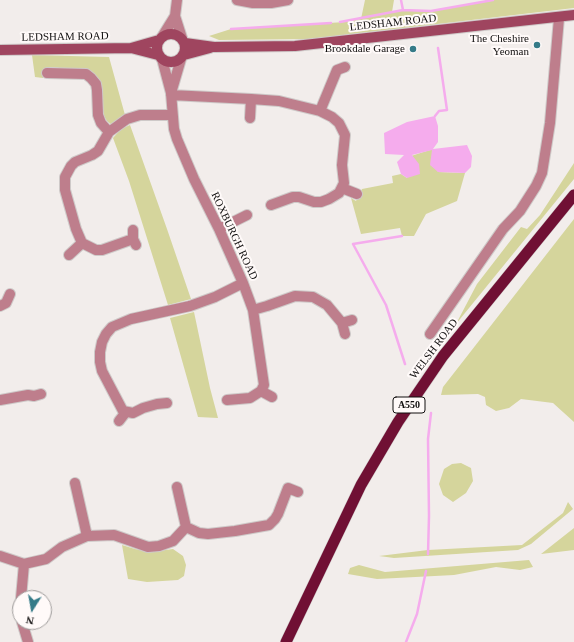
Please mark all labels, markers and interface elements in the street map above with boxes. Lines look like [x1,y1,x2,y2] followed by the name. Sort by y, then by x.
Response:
[349,12,437,34] street label: LEDSHAM ROAD
[21,30,109,44] street label: LEDSHAM ROAD
[470,32,529,58] place label: The Cheshire Yeoman
[532,40,542,50] marker: The Cheshire Yeoman
[325,42,405,56] place label: Brookdale Garage
[408,44,418,54] marker: Brookdale Garage
[208,190,260,282] street label: ROXBURGH ROAD
[407,316,461,382] street label: WELSH ROAD
[393,397,425,413] road number: A550
[12,590,52,630] north arrow
[25,614,35,627] text: N

